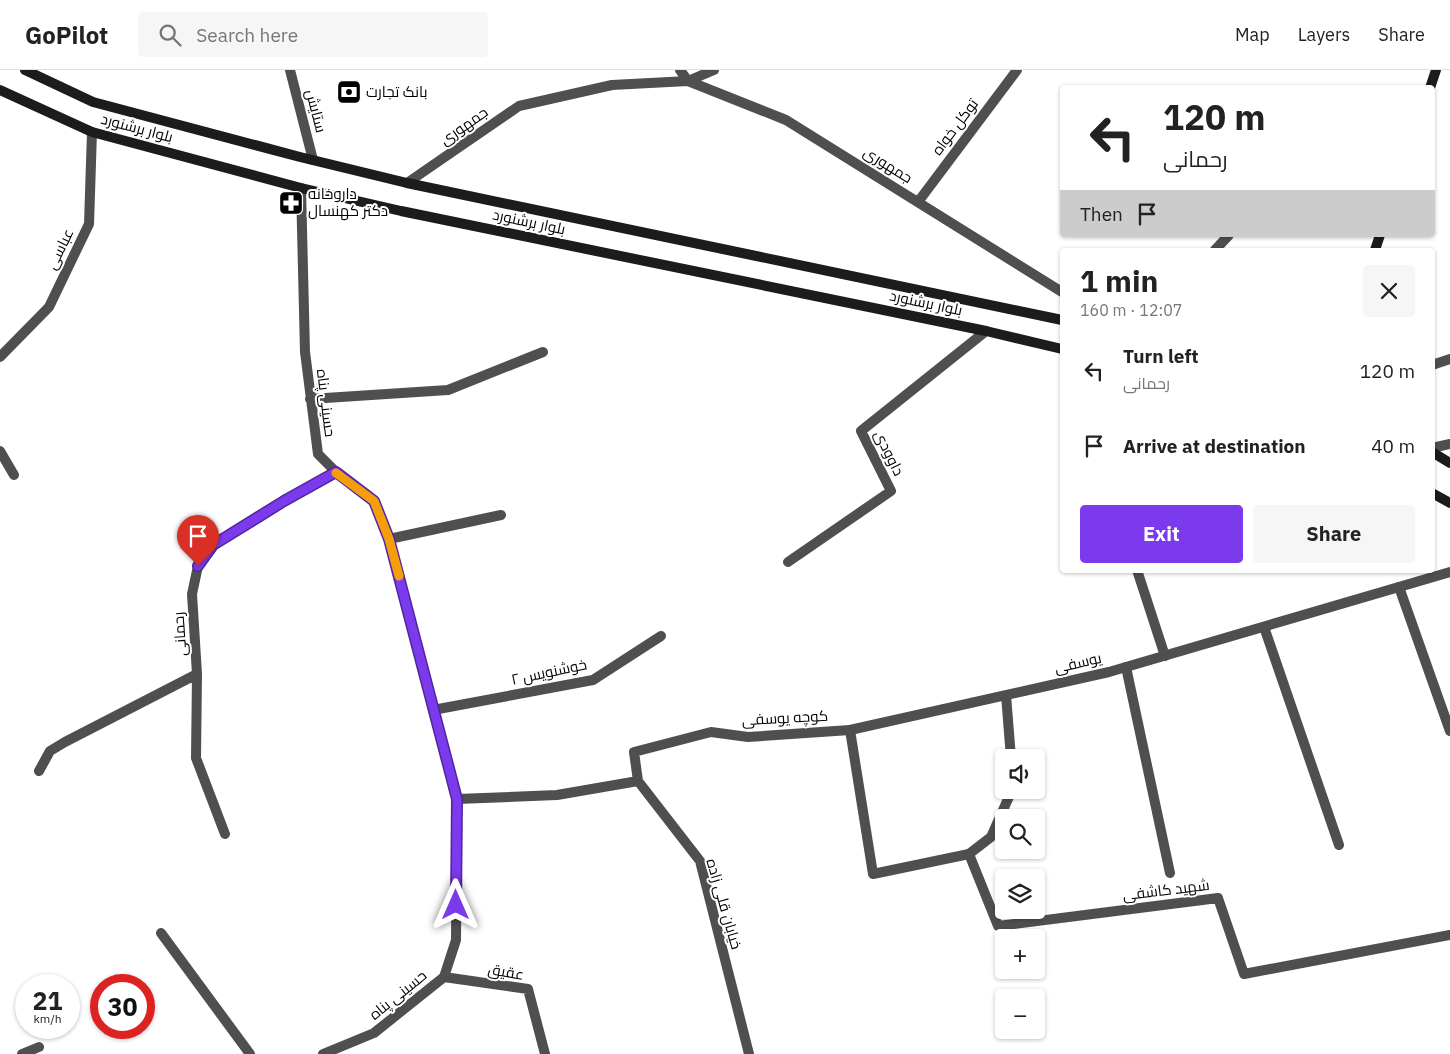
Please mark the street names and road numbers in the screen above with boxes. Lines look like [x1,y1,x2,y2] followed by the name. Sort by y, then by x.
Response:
[301,87,331,135] street label: ستایش
[927,95,983,159] street label: توکل خواه
[436,102,492,150] street label: جمهوری
[99,109,175,146] street label: بلوار برشنورد
[860,142,916,188] street label: جمهوری
[491,205,567,238] street label: بلوار برشنورد
[42,225,78,273] street label: عباسی
[888,286,964,319] street label: بلوار برشنورد
[312,368,340,438] street label: حسینی پناه
[869,427,909,479] street label: داوودی
[168,611,192,657] street label: رحمانی
[1052,648,1104,678] street label: یوسفی
[509,654,589,690] street label: خوشنویس ۲
[741,706,829,730] street label: کوچه یوسفی
[701,856,747,952] street label: خیابان قلی زاده
[1121,875,1211,905] street label: شهید کاشفی
[486,959,526,985] street label: عقیق
[365,966,431,1024] street label: حسینی پناه

